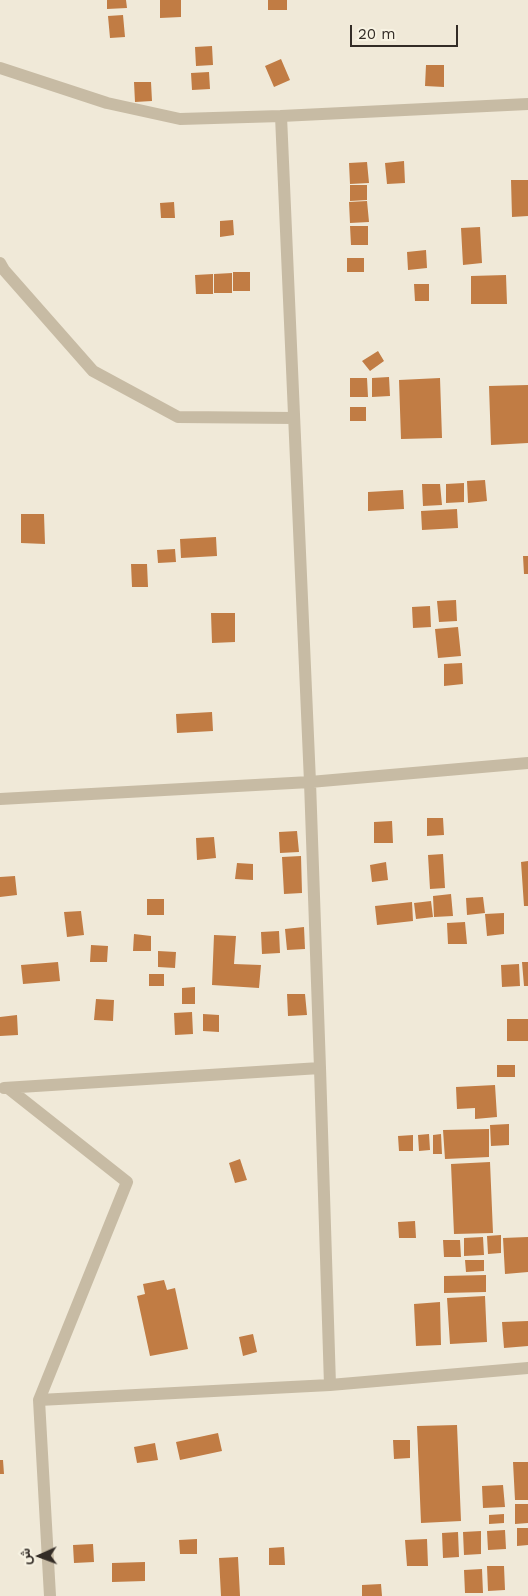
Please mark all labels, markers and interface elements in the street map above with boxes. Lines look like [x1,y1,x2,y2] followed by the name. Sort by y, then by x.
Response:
[353,15,460,47] scale bar
[358,25,396,43] text: 20 m
[15,1531,65,1581] north arrow
[17,1548,33,1565] text: ش

